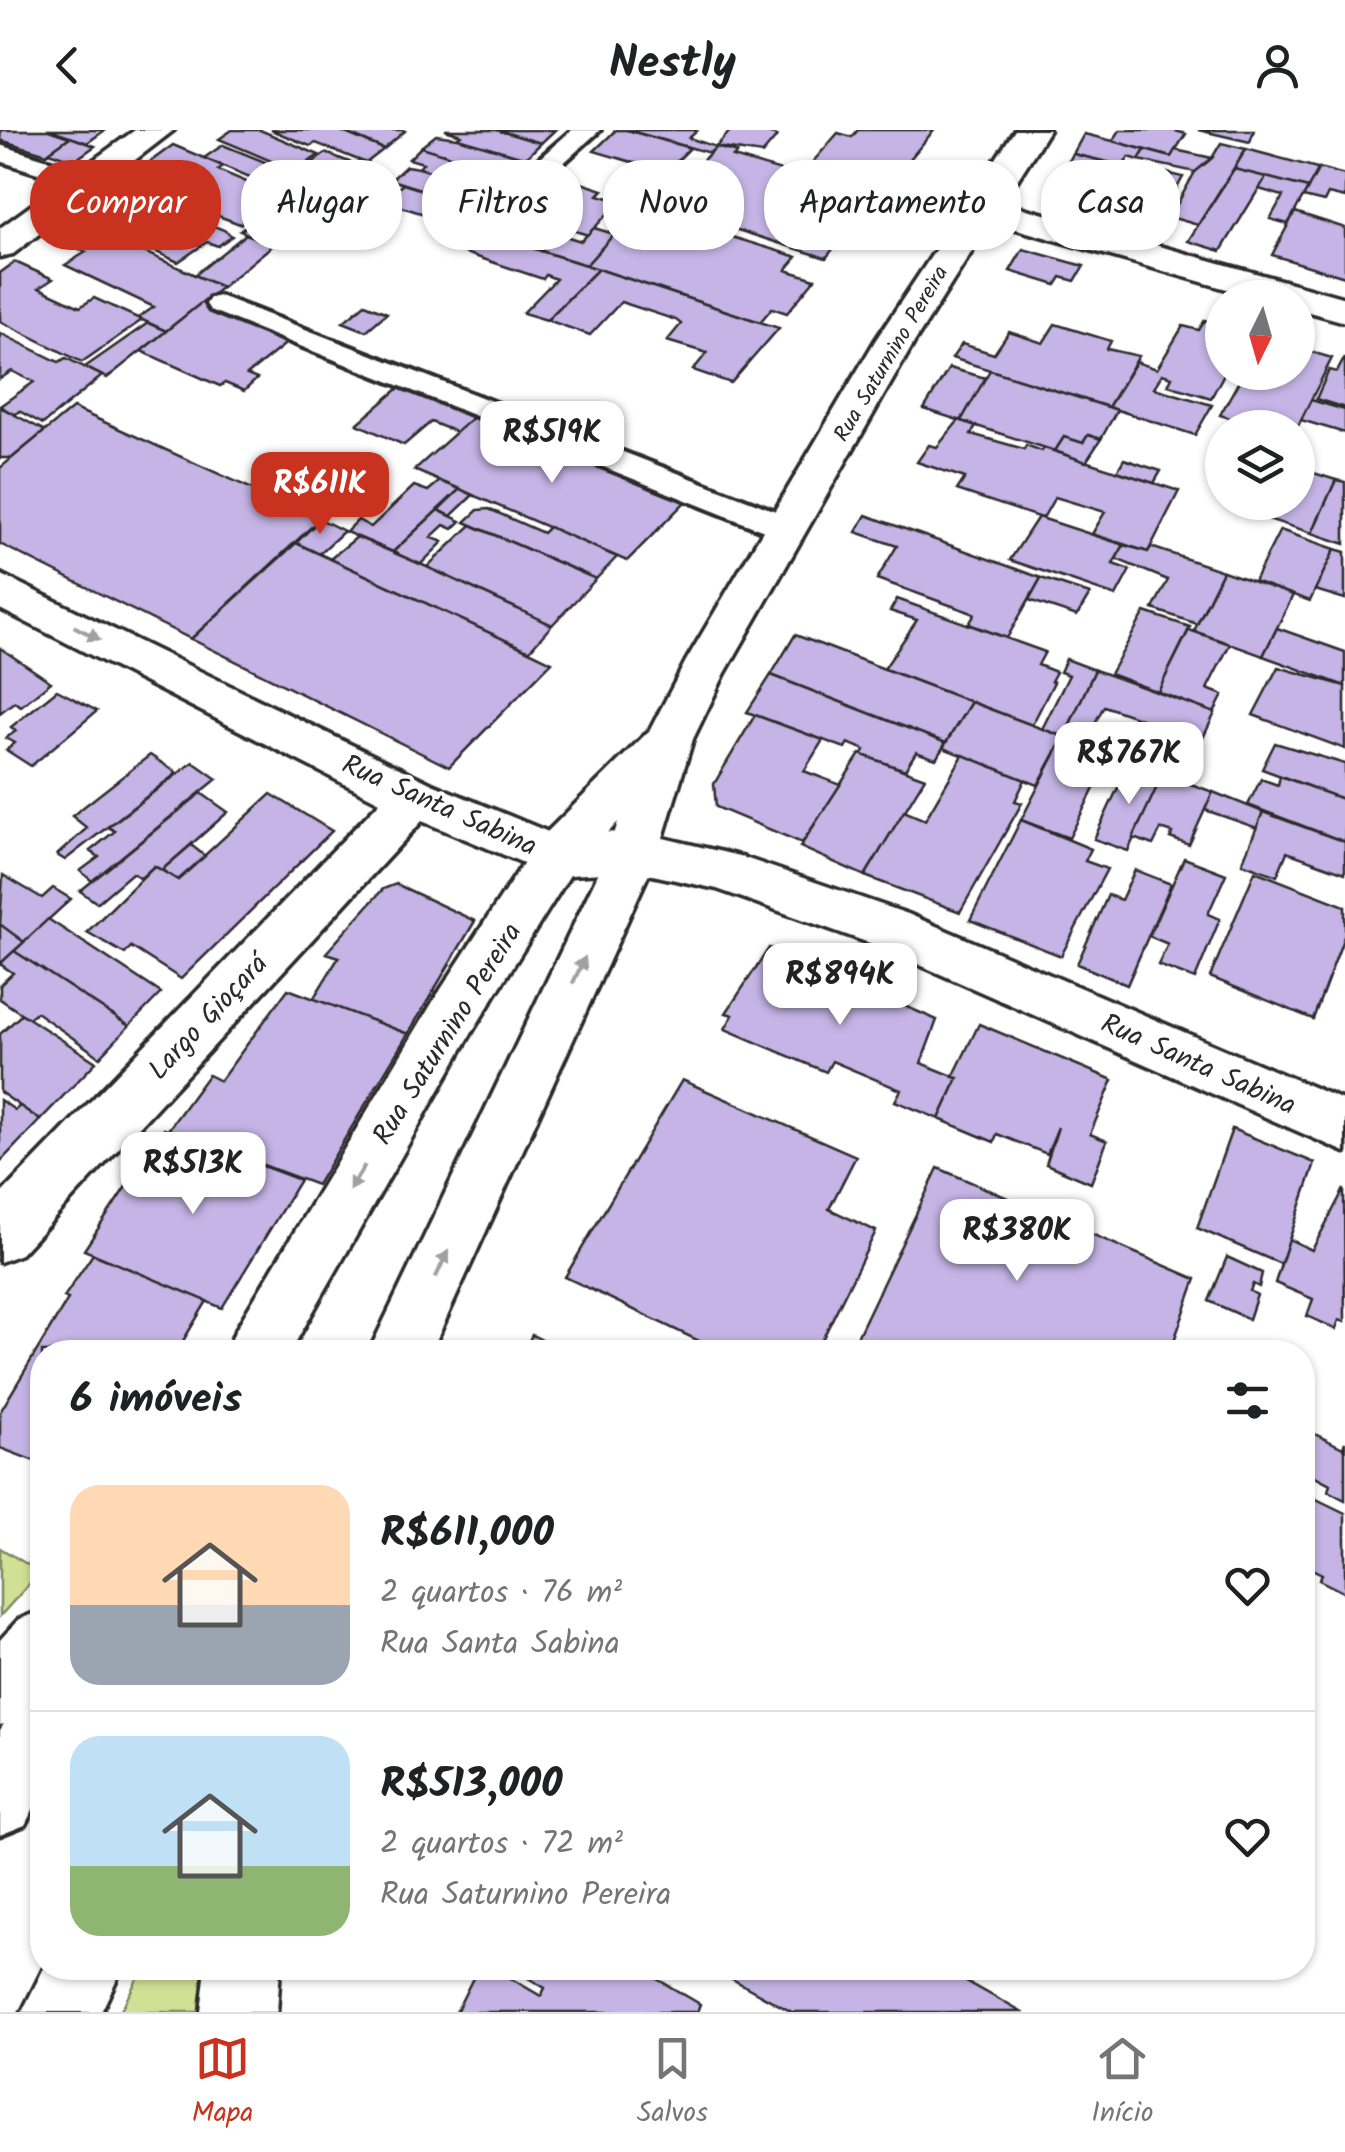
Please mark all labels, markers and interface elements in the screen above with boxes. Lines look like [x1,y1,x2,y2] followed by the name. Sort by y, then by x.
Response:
[609,29,736,101] text: Nestly
[40,38,95,93] icon: back
[1250,38,1305,93] icon: person
[30,160,221,250] chip: Comprar
[241,160,402,250] chip: Alugar
[422,160,583,250] chip: Filtros
[603,160,744,250] chip: Novo
[764,160,1021,250] chip: Apartamento
[1041,160,1180,250] chip: Casa
[826,259,959,449] street label: Rua Saturnino Pereira
[1205,280,1315,390] north arrow
[1205,280,1315,520] map controls
[471,401,633,486] pin: R$519K
[502,408,602,459] text: R$519K
[1205,410,1315,520] button: layers
[239,452,401,537] pin: R$611K
[273,459,367,510] text: R$611K
[73,625,102,642] one-way arrow
[1048,722,1210,807] pin: R$767K
[1077,729,1182,780] text: R$767K
[334,743,544,869] street label: Rua Santa Sabina
[361,914,535,1154] street label: Rua Saturnino Pereira
[138,942,282,1091] street label: Largo Gioçará
[759,943,921,1028] pin: R$894K
[785,950,895,1001] text: R$894K
[571,955,588,984] one-way arrow
[1093,1002,1303,1128] street label: Rua Santa Sabina
[112,1132,274,1217] pin: R$513K
[143,1139,243,1190] text: R$513K
[349,1164,366,1192] one-way arrow
[936,1199,1098,1284] pin: R$380K
[962,1206,1072,1257] text: R$380K
[433,1249,450,1278] one-way arrow
[70,1367,242,1434] text: 6 imóveis
[1220,1373,1275,1428] icon: filters
[380,1501,554,1568] text: R$611,000
[150,1525,270,1645] icon: home
[1220,1558,1275,1613] icon: heart
[380,1568,622,1619] text: 2 quartos · 76 m²
[380,1619,620,1670] text: Rua Santa Sabina
[380,1752,563,1819] text: R$513,000
[150,1776,270,1896] icon: home
[1220,1809,1275,1864] icon: heart
[380,1819,623,1870] text: 2 quartos · 72 m²
[380,1870,671,1921] text: Rua Saturnino Pereira
[192,2031,253,2136] tab: Mapa
[637,2031,708,2136] tab: Salvos
[1091,2031,1153,2136] tab: Início

